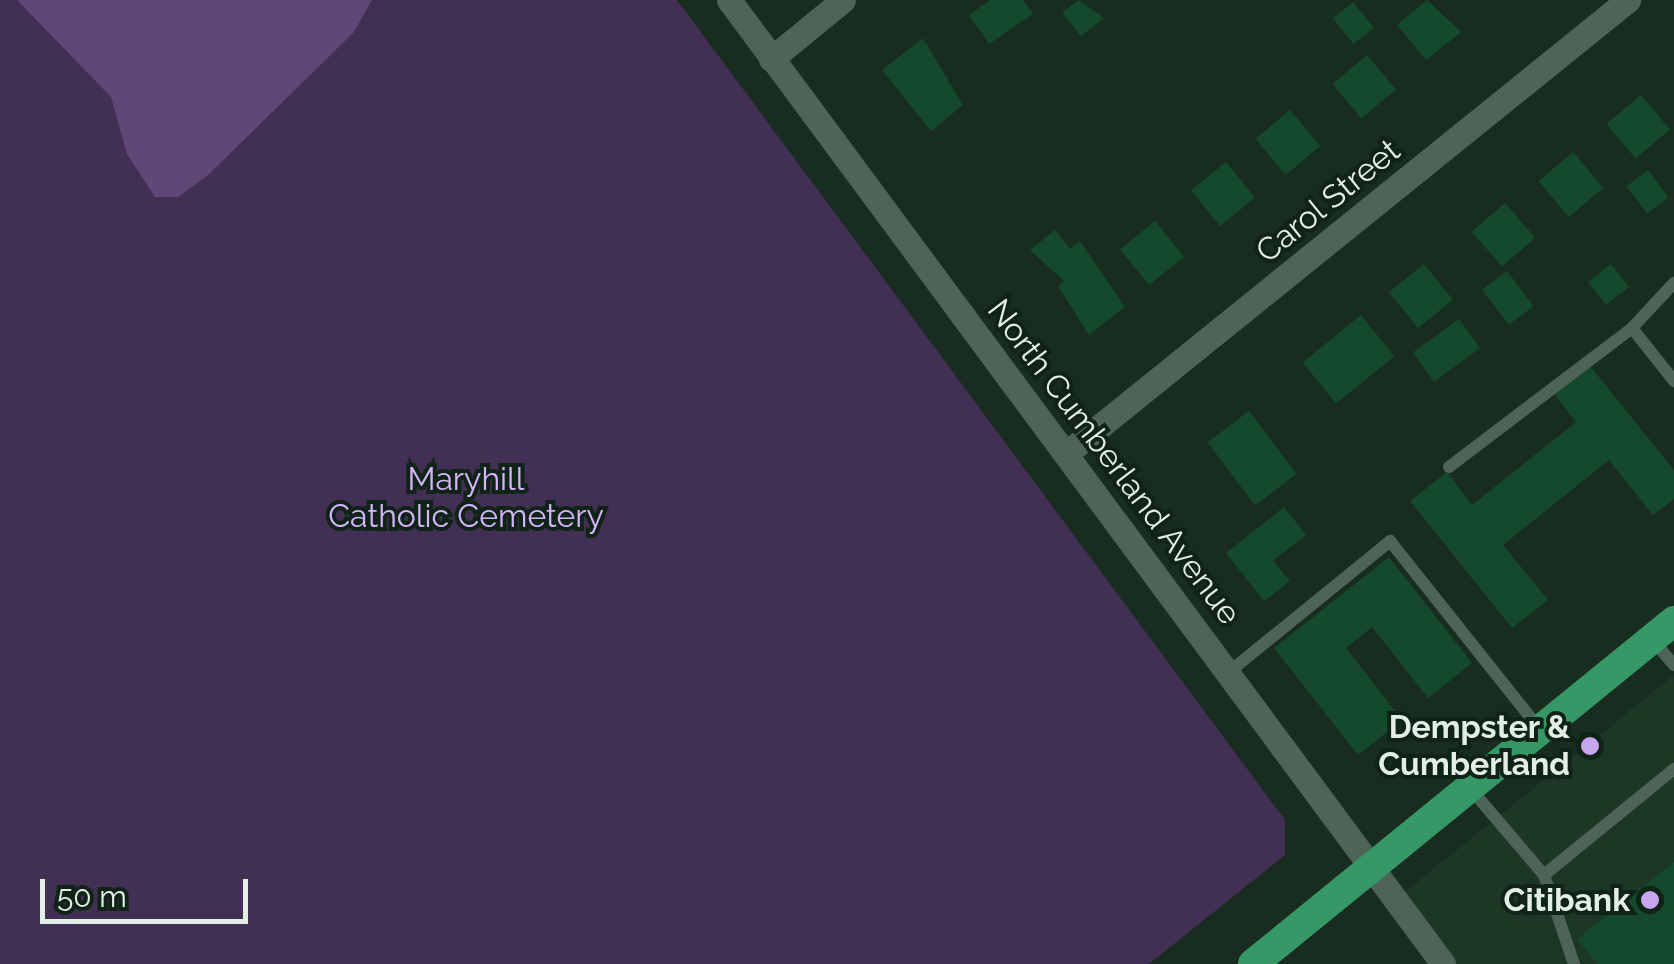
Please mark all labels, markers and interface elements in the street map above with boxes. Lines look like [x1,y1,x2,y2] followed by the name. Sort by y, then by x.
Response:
[1248,131,1408,271] street label: Carol Street
[979,292,1249,632] street label: North Cumberland Avenue
[328,461,604,536] park label: Maryhill Catholic Cemetery
[1378,709,1570,784] place label: Dempster & Cumberland
[1579,735,1601,757] marker: Dempster & Cumberland
[45,859,252,921] scale bar
[57,879,127,914] text: 50 m
[1504,881,1630,919] place label: Citibank
[1639,889,1661,911] marker: Citibank

